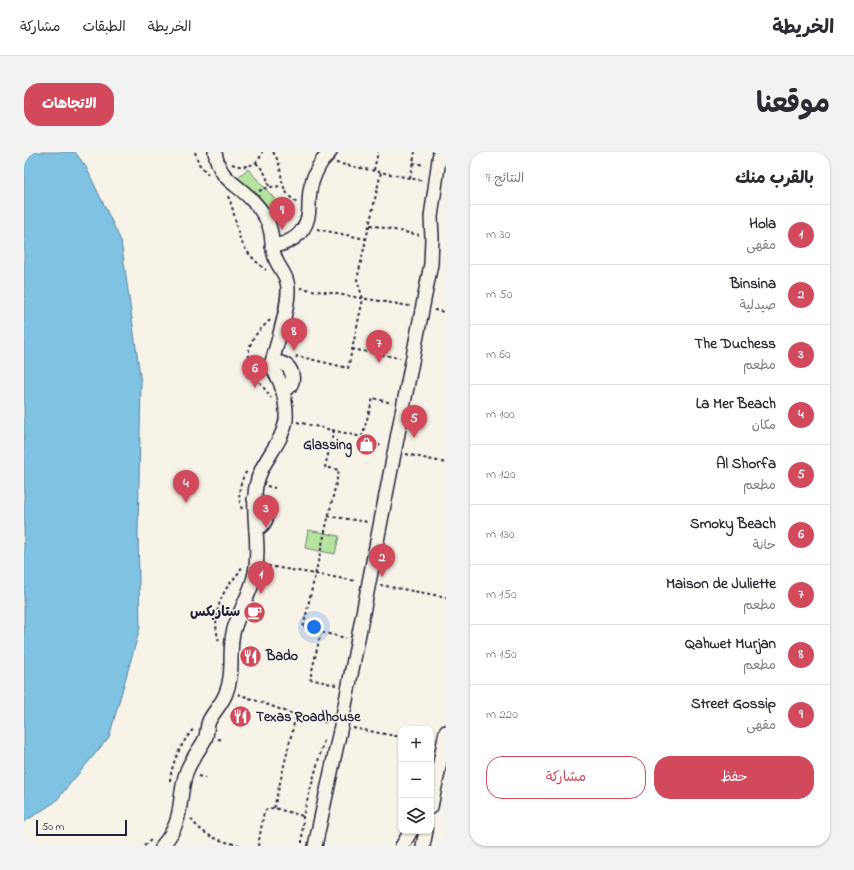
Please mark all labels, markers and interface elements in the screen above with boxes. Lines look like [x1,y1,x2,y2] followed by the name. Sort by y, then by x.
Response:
[772,15,834,42] text: الخريطة
[20,17,60,38] text: مشاركة
[82,17,126,38] text: الطبقات
[148,17,191,38] text: الخريطة
[24,83,114,126] button: الاتجاهات
[756,85,830,126] text: موقعنا
[735,166,814,191] text: بالقرب منك
[486,169,524,188] text: النتائج: 9
[269,197,295,230] pin: 9
[749,213,776,235] text: Hola
[486,225,510,244] text: 30 m
[799,225,803,244] text: 1
[746,236,776,255] text: مقهى
[730,273,776,295] text: Binsina
[486,285,512,304] text: 50 m
[798,285,804,304] text: 2
[739,296,776,315] text: صيدلية
[281,318,307,351] pin: 8
[366,330,392,363] pin: 7
[694,333,776,355] text: The Duchess
[486,345,511,364] text: 60 m
[798,345,804,364] text: 3
[242,355,268,388] pin: 6
[743,356,776,375] text: مطعم
[696,393,776,415] text: La Mer Beach
[401,405,427,438] pin: 5
[486,405,515,424] text: 100 m
[798,405,804,424] text: 4
[752,416,776,435] text: مكان
[354,432,380,458] shop icon: Glassing
[303,435,353,458] place label: Glassing
[716,453,776,475] text: Al Shorfa
[486,465,516,484] text: 120 m
[797,465,805,484] text: 5
[173,470,199,503] pin: 4
[743,476,776,495] text: مطعم
[253,495,279,528] pin: 3
[690,513,776,535] text: Smoky Beach
[486,525,514,544] text: 130 m
[798,525,804,544] text: 6
[753,536,776,555] text: حانة
[369,544,395,577] pin: 2
[248,561,274,594] pin: 1
[666,573,776,595] text: Maison de Juliette
[486,585,517,604] text: 150 m
[798,585,804,604] text: 7
[743,596,776,615] text: مطعم
[242,599,268,625] cafe icon: ستاربكس
[190,602,240,623] place label: ستاربكس
[304,617,324,637] your location
[685,633,776,655] text: Qahwet Murjan
[238,643,264,669] restaurant icon: Bado
[486,645,517,664] text: 150 m
[799,645,803,664] text: 8
[265,646,298,667] place label: Bado
[743,656,776,675] text: مطعم
[691,693,776,715] text: Street Gossip
[227,704,253,730] restaurant icon: Texas Roadhouse
[486,705,518,724] text: 220 m
[799,705,803,724] text: 9
[256,707,361,728] place label: Texas Roadhouse
[746,716,776,735] text: مقهى
[398,726,434,834] map controls
[398,726,434,762] button: +
[486,756,646,799] button: مشاركة
[654,756,814,799] button: حفظ
[398,762,434,798] button: −
[398,798,434,834] button: layers
[36,818,127,837] scale bar
[42,819,64,835] text: 50 m

